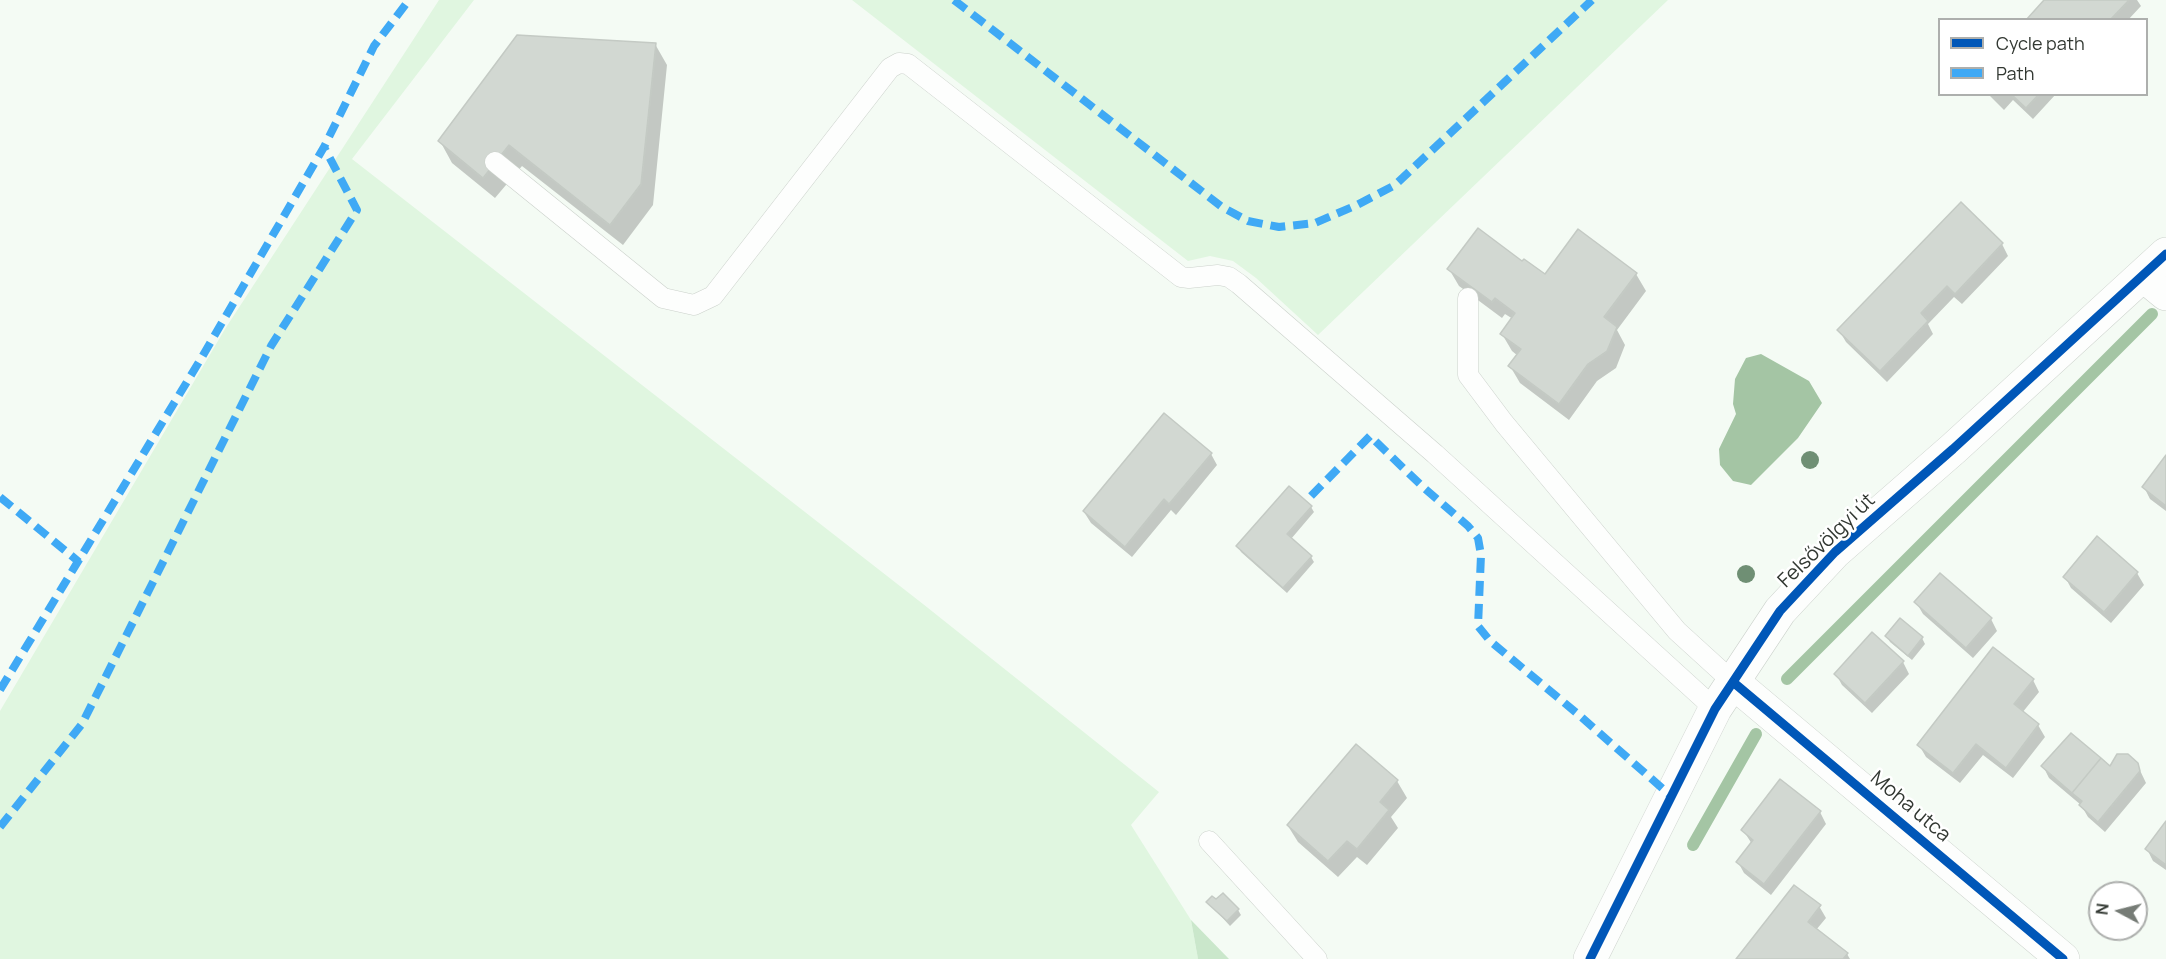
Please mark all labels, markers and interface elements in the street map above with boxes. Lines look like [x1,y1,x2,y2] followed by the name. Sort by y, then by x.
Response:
[1938,18,2148,96] legend
[1996,31,2085,55] text: Cycle path
[1996,61,2034,85] text: Path
[1774,489,1880,593] street label: Felsővölgyi út
[1865,767,1955,847] street label: Moha utca
[2088,881,2148,941] north arrow
[2091,902,2114,916] text: N

